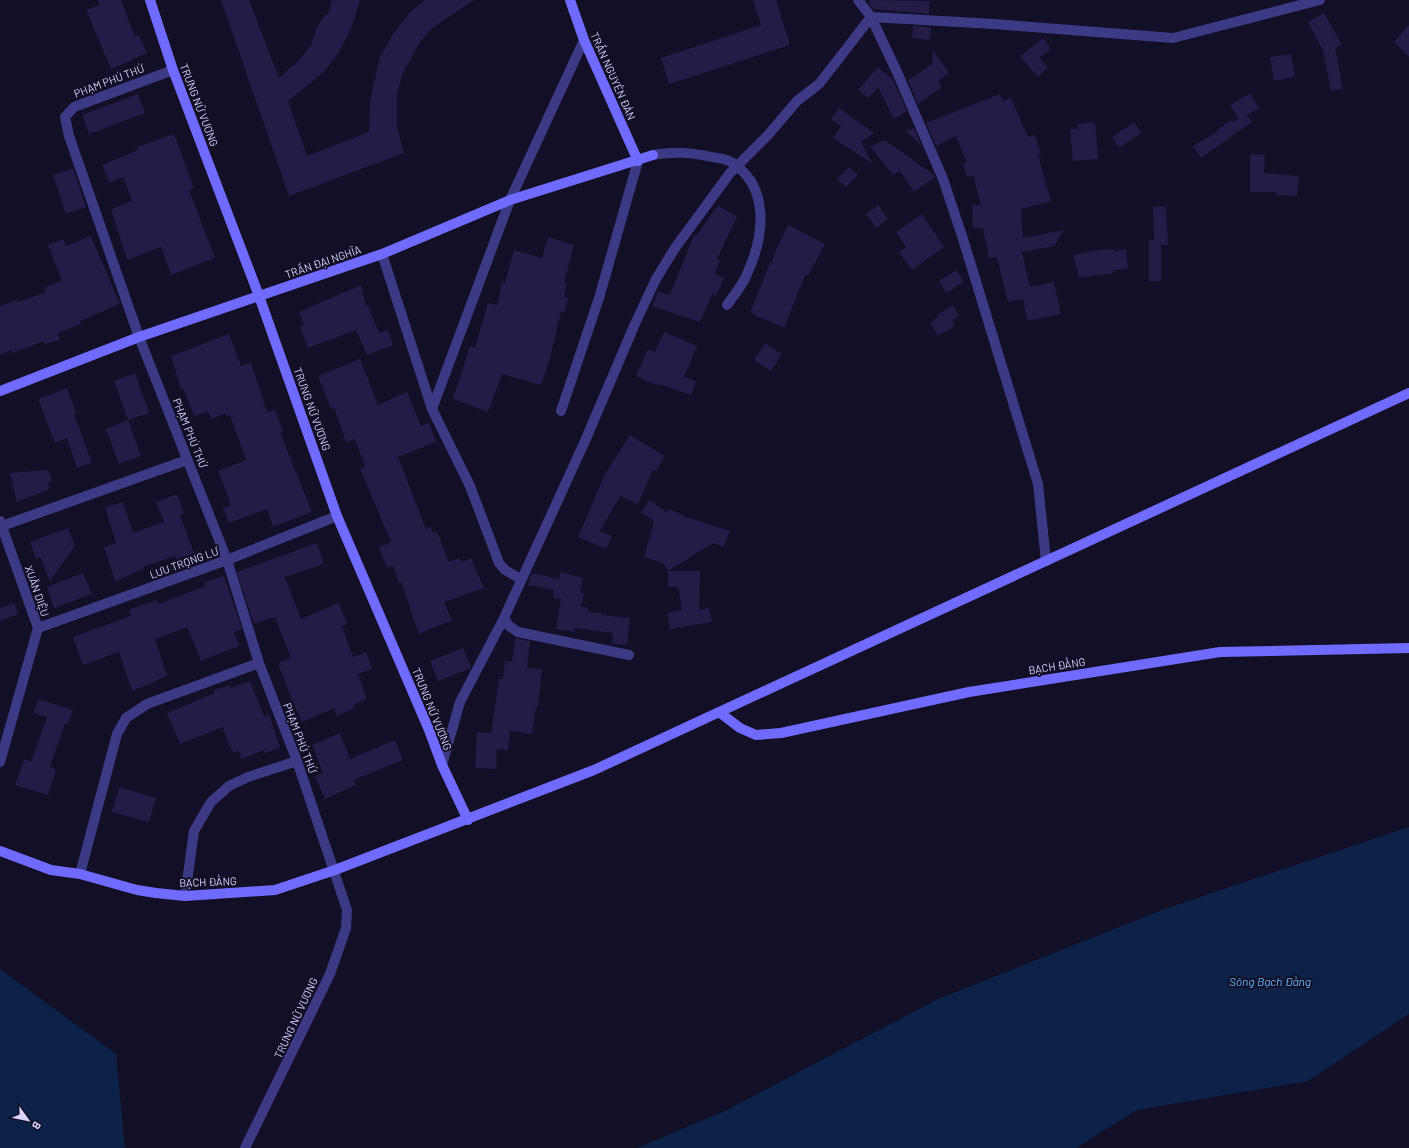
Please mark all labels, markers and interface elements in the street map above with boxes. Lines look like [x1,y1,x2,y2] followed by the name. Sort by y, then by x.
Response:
[588,29,640,122] street label: TRẦN NGUYÊN ĐÁN
[72,61,147,100] street label: PHẠM PHÚ THỨ
[178,62,221,148] street label: TRƯNG NỮ VƯƠNG
[283,241,363,281] street label: TRẦN ĐẠI NGHĨA
[291,365,334,452] street label: TRƯNG NỮ VƯƠNG
[171,396,211,470] street label: PHẠM PHÚ THỨ
[148,544,221,581] street label: LƯU TRỌNG LƯ
[23,564,52,618] street label: XUÂN DIỆU
[1027,654,1086,676] street label: BẠCH ĐẰNG
[410,666,455,752] street label: TRƯNG NỮ VƯƠNG
[281,701,320,776] street label: PHẠM PHÚ THỨ
[179,873,237,889] street label: BẠCH ĐẰNG
[1229,974,1311,988] water label: Sông Bạch Đằng
[271,975,320,1060] street label: TRƯNG NỮ VƯƠNG
[8,1100,48,1140] north arrow
[29,1119,44,1132] text: B

